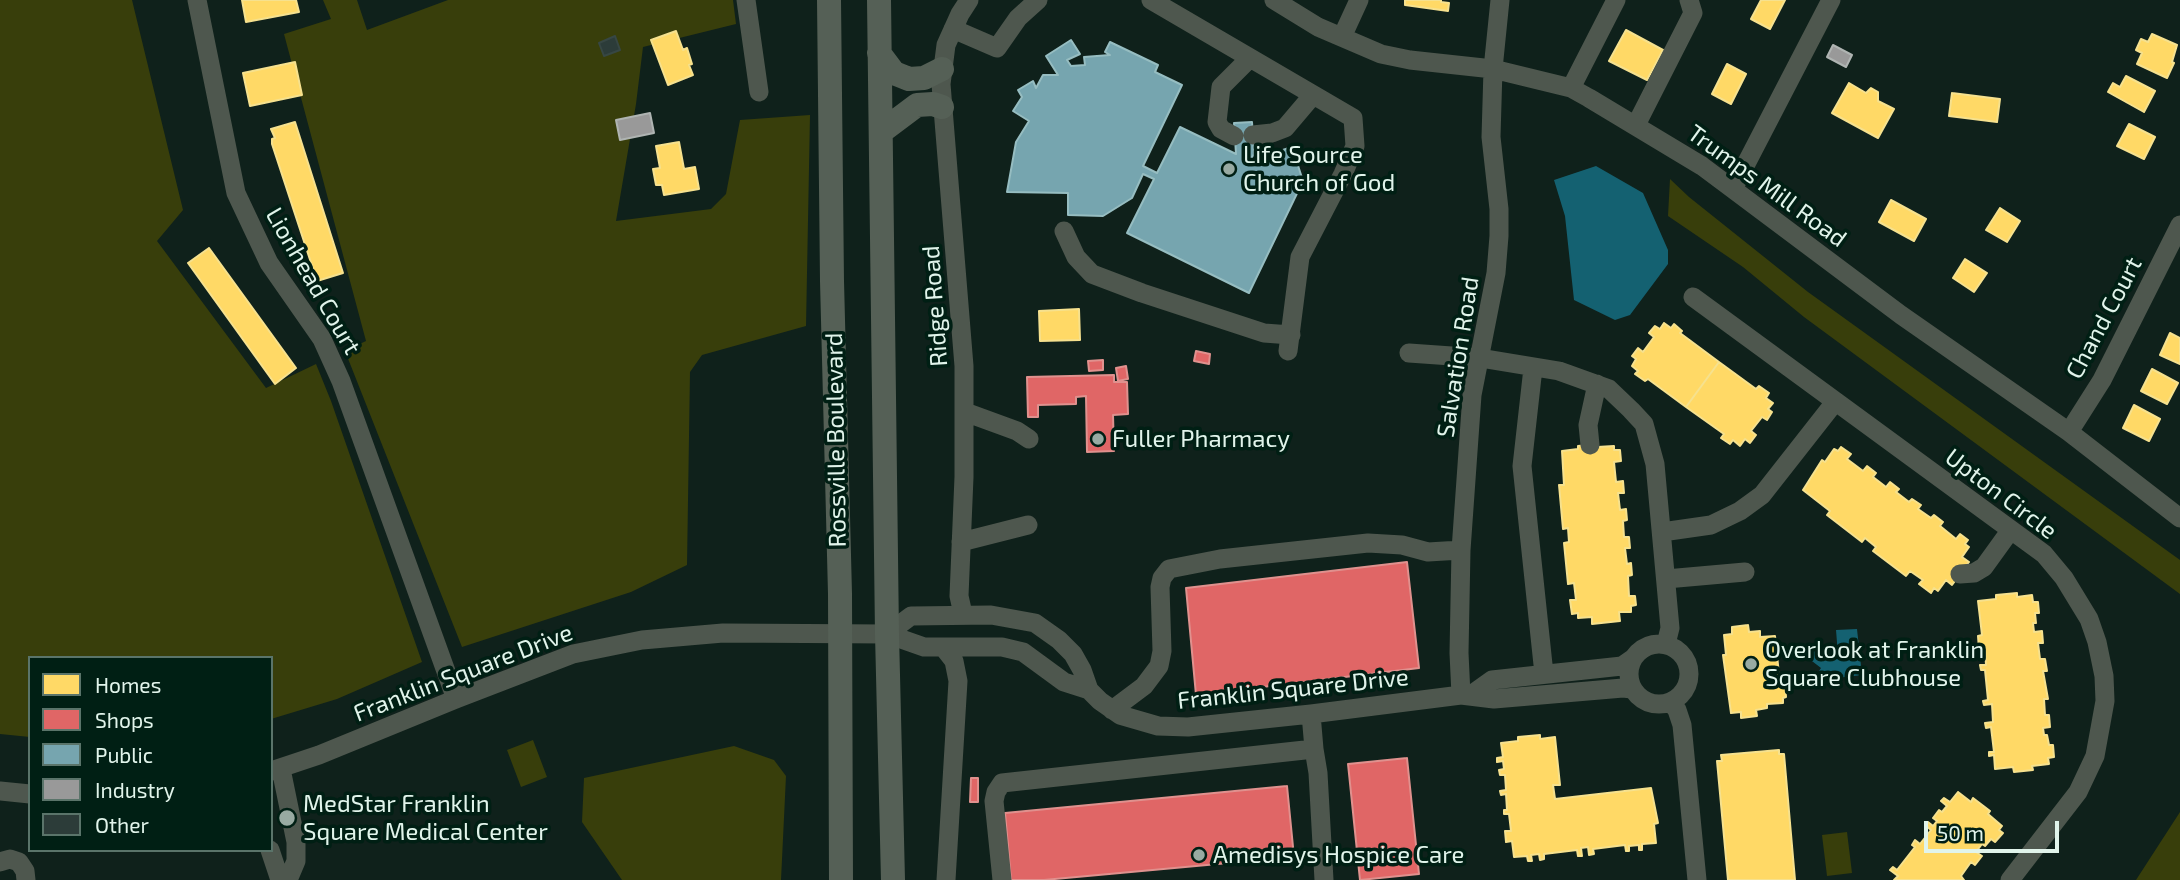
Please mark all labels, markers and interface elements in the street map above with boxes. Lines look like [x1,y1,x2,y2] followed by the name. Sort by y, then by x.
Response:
[1682,119,1852,253] street label: Trumps Mill Road
[1243,141,1395,197] place label: Life Source Church of God
[1221,161,1237,177] marker: Life Source Church of God
[259,202,367,360] street label: Lionhead Court
[916,244,954,368] street label: Ridge Road
[2060,252,2148,384] street label: Chand Court
[1431,275,1485,439] street label: Salvation Road
[820,332,852,548] street label: Rossville Boulevard
[1112,425,1290,453] place label: Fuller Pharmacy
[1090,431,1106,447] marker: Fuller Pharmacy
[1939,443,2063,545] street label: Upton Circle
[349,618,577,728] street label: Franklin Square Drive
[1765,636,1984,692] place label: Overlook at Franklin Square Clubhouse
[28,656,273,852] legend
[1743,656,1759,672] marker: Overlook at Franklin Square Clubhouse
[1176,663,1410,715] street label: Franklin Square Drive
[95,672,161,697] text: Homes
[95,707,154,732] text: Shops
[95,742,153,767] text: Public
[95,777,175,802] text: Industry
[303,790,548,846] place label: MedStar Franklin Square Medical Center
[1928,806,2063,850] scale bar
[277,808,297,828] marker: MedStar Franklin Square Medical Center
[95,812,149,837] text: Other
[1937,820,1984,845] text: 50 m
[1213,841,1464,869] place label: Amedisys Hospice Care
[1191,847,1207,863] marker: Amedisys Hospice Care

